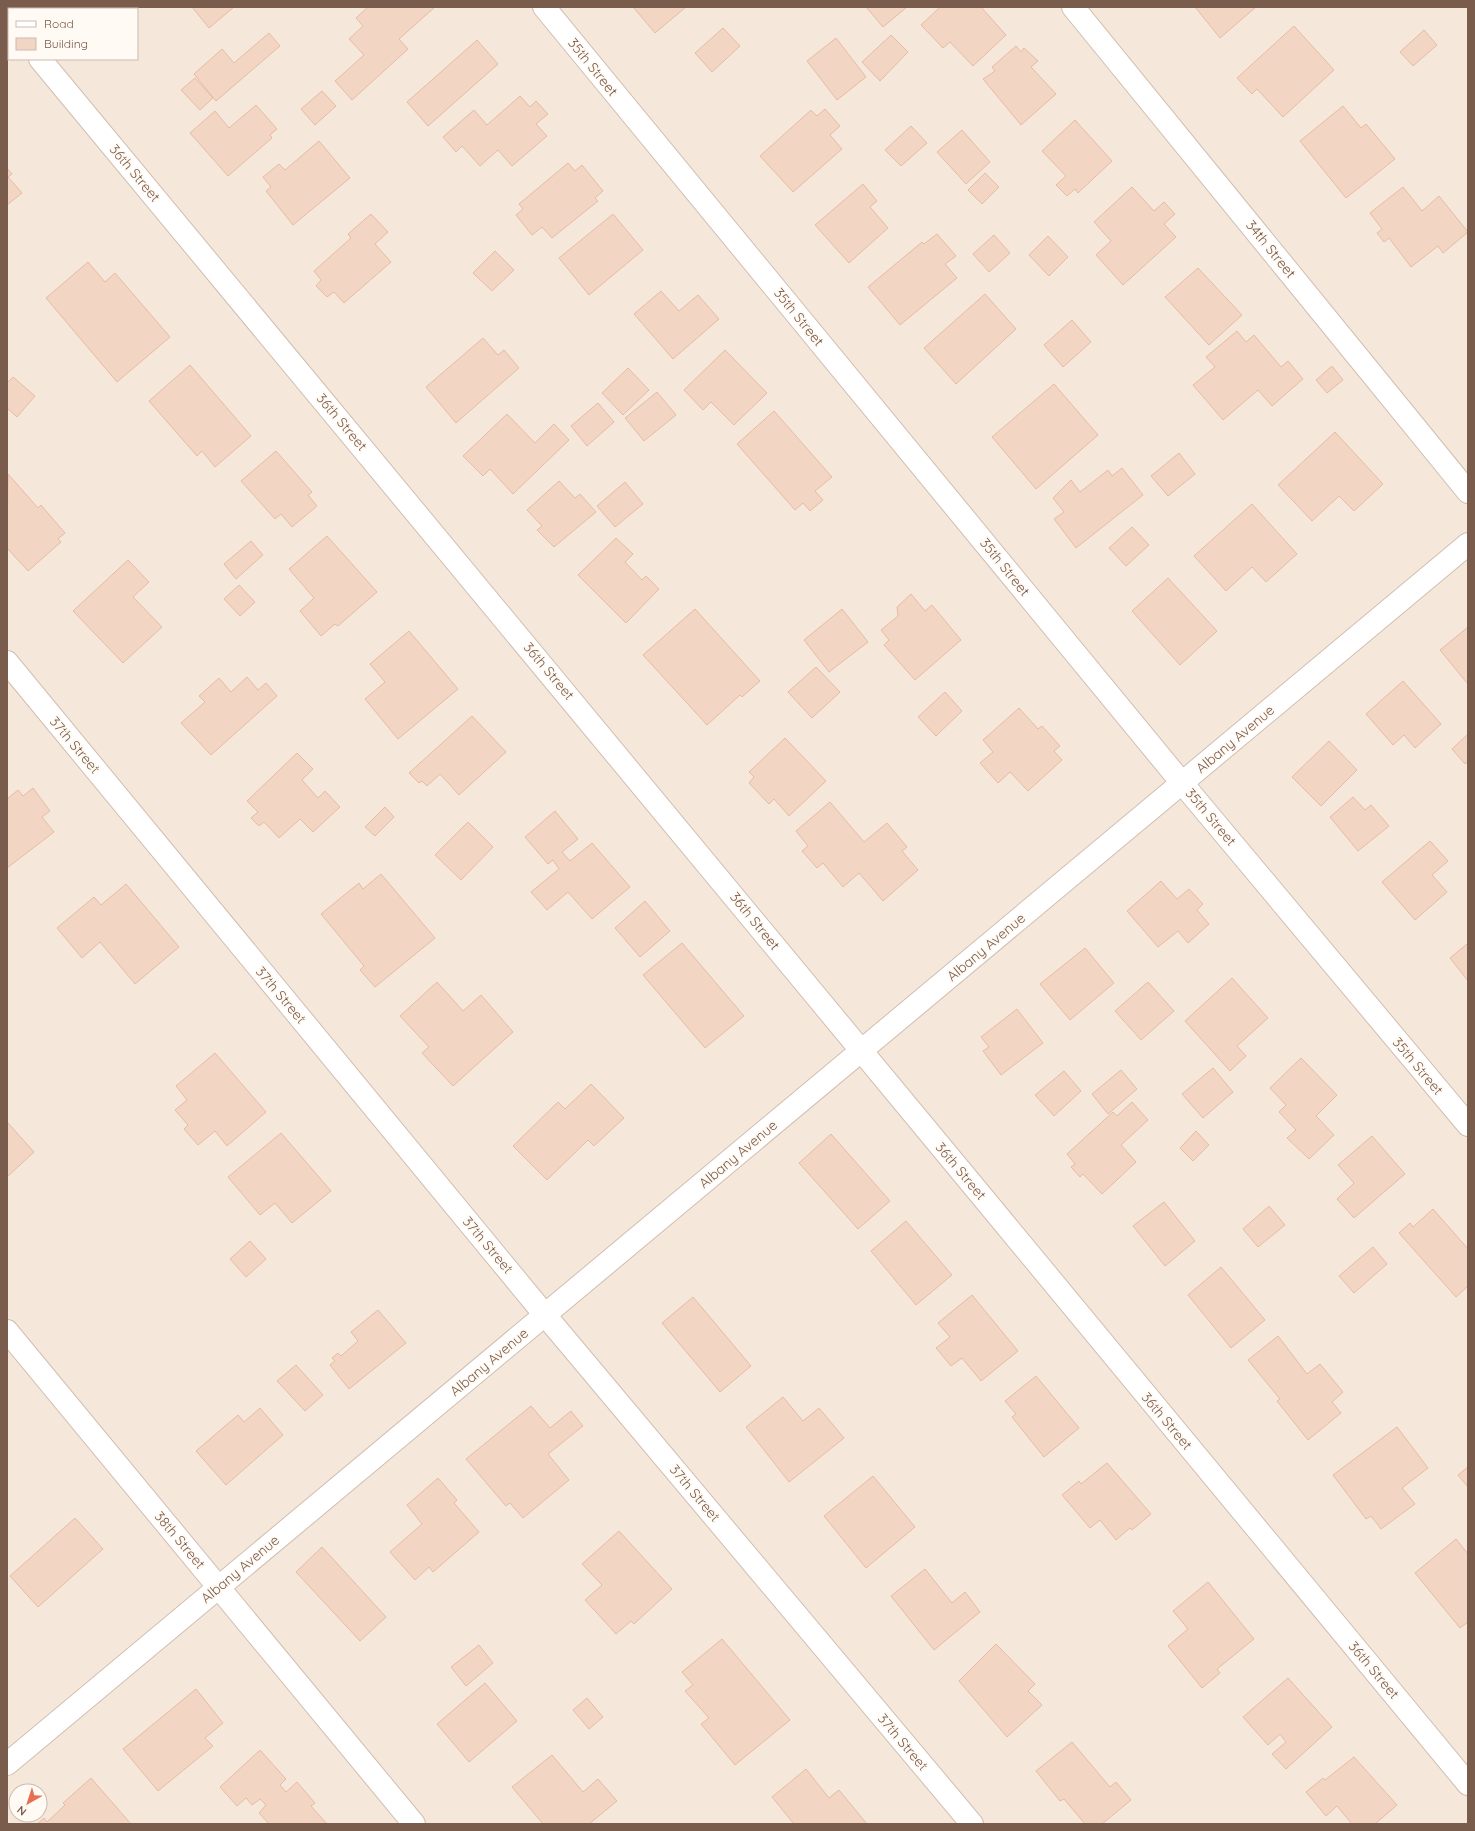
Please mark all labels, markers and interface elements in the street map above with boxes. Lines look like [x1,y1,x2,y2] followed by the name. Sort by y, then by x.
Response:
[8,8,138,60] legend
[44,16,74,31] text: Road
[564,34,622,100] street label: 35th Street
[44,36,88,51] text: Building
[106,141,164,206] street label: 36th Street
[1242,216,1300,282] street label: 34th Street
[770,284,828,350] street label: 35th Street
[313,390,371,455] street label: 36th Street
[976,534,1034,600] street label: 35th Street
[520,639,578,704] street label: 36th Street
[1192,701,1278,777] street label: Albany Avenue
[46,713,104,778] street label: 37th Street
[1182,784,1240,850] street label: 35th Street
[726,888,784,954] street label: 36th Street
[943,909,1029,985] street label: Albany Avenue
[252,963,310,1028] street label: 37th Street
[1389,1033,1447,1099] street label: 35th Street
[695,1116,781,1192] street label: Albany Avenue
[932,1139,990,1204] street label: 36th Street
[459,1213,517,1278] street label: 37th Street
[446,1324,532,1400] street label: Albany Avenue
[1138,1389,1196,1454] street label: 36th Street
[666,1461,724,1526] street label: 37th Street
[151,1508,209,1573] street label: 38th Street
[197,1531,283,1607] street label: Albany Avenue
[1345,1638,1403,1703] street label: 36th Street
[874,1710,932,1775] street label: 37th Street
[8,1783,48,1823] north arrow
[14,1803,29,1819] text: N

